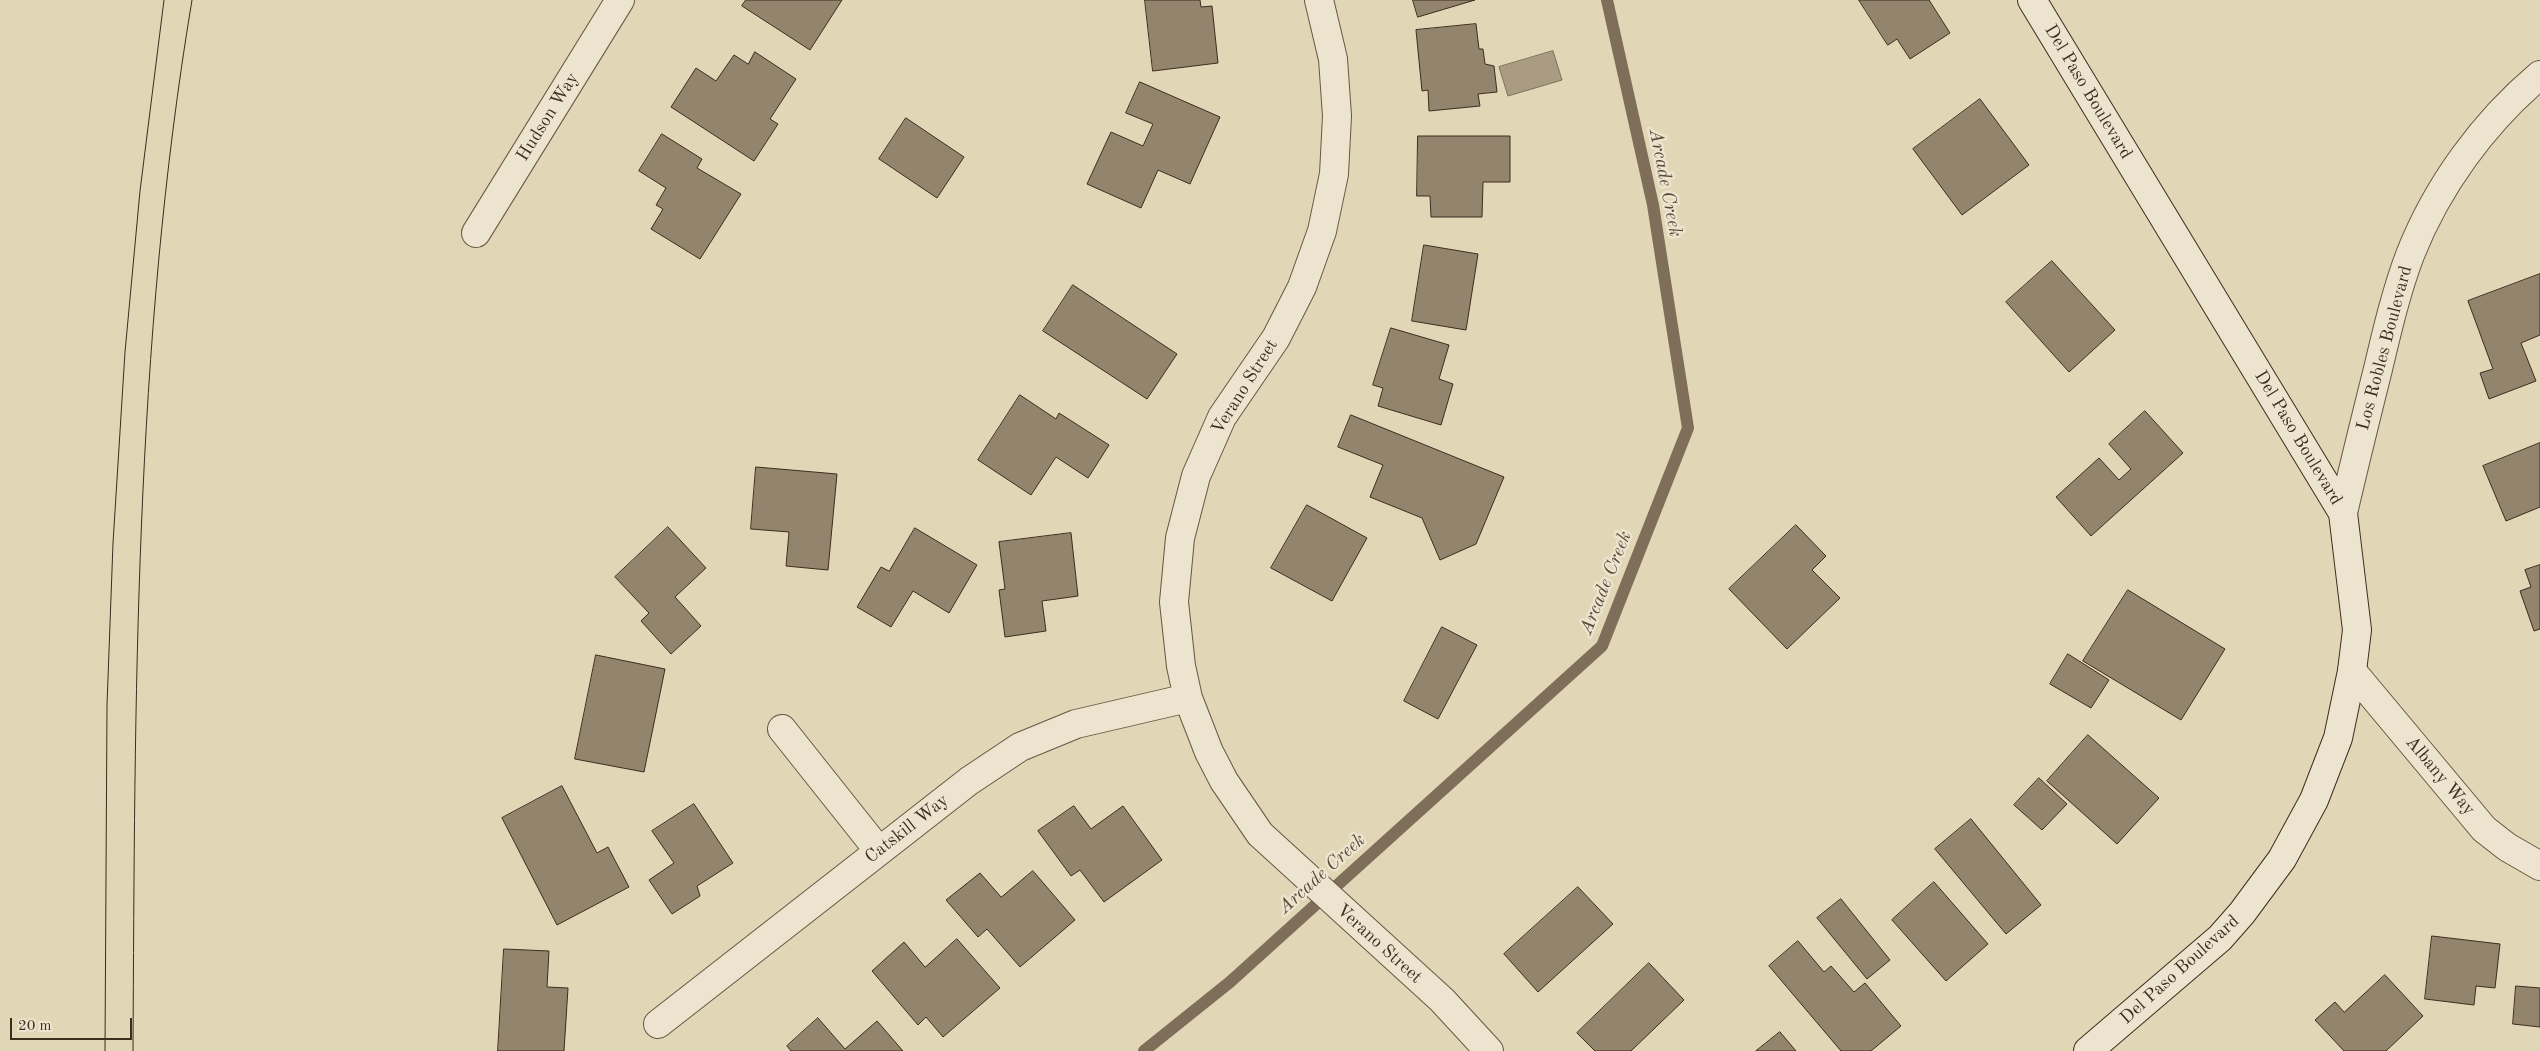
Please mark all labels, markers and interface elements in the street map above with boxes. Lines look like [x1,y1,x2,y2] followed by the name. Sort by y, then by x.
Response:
[2039,21,2137,163] street label: Del Paso Boulevard
[512,69,584,165] street label: Hudson Way
[1643,127,1687,239] water label: Arcade Creek
[2353,263,2417,433] street label: Los Robles Boulevard
[1207,335,1283,439] street label: Verano Street
[2249,367,2347,509] street label: Del Paso Boulevard
[1575,528,1637,638] water label: Arcade Creek
[2401,732,2479,820] street label: Albany Way
[861,790,953,868] street label: Catskill Way
[1274,829,1370,919] water label: Arcade Creek
[1332,900,1426,988] street label: Verano Street
[2116,911,2244,1029] street label: Del Paso Boulevard
[12,1008,135,1040] scale bar
[18,1019,52,1034] text: 20 m

